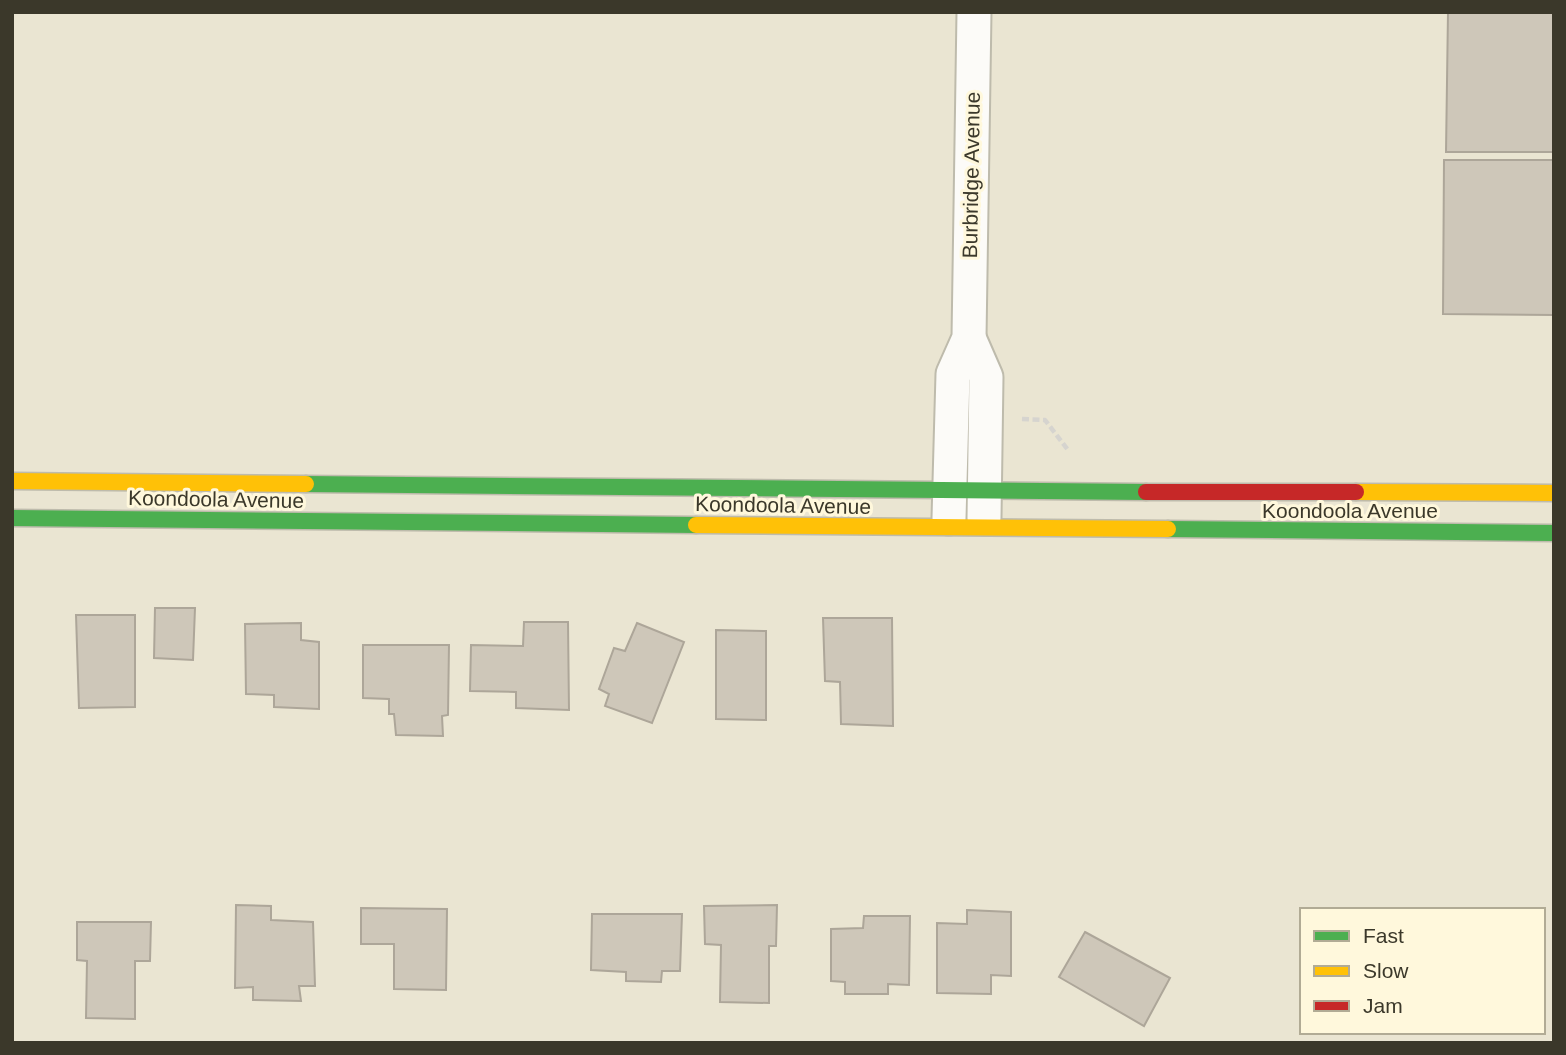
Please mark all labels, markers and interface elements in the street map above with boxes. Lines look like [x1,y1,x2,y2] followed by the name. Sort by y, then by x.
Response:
[958,92,984,258] street label: Burbridge Avenue
[128,486,304,512] street label: Koondoola Avenue
[695,492,871,518] street label: Koondoola Avenue
[1262,499,1438,522] street label: Koondoola Avenue
[1300,908,1545,1034] legend
[1363,924,1404,947] text: Fast
[1363,959,1409,982] text: Slow
[1363,994,1403,1017] text: Jam

